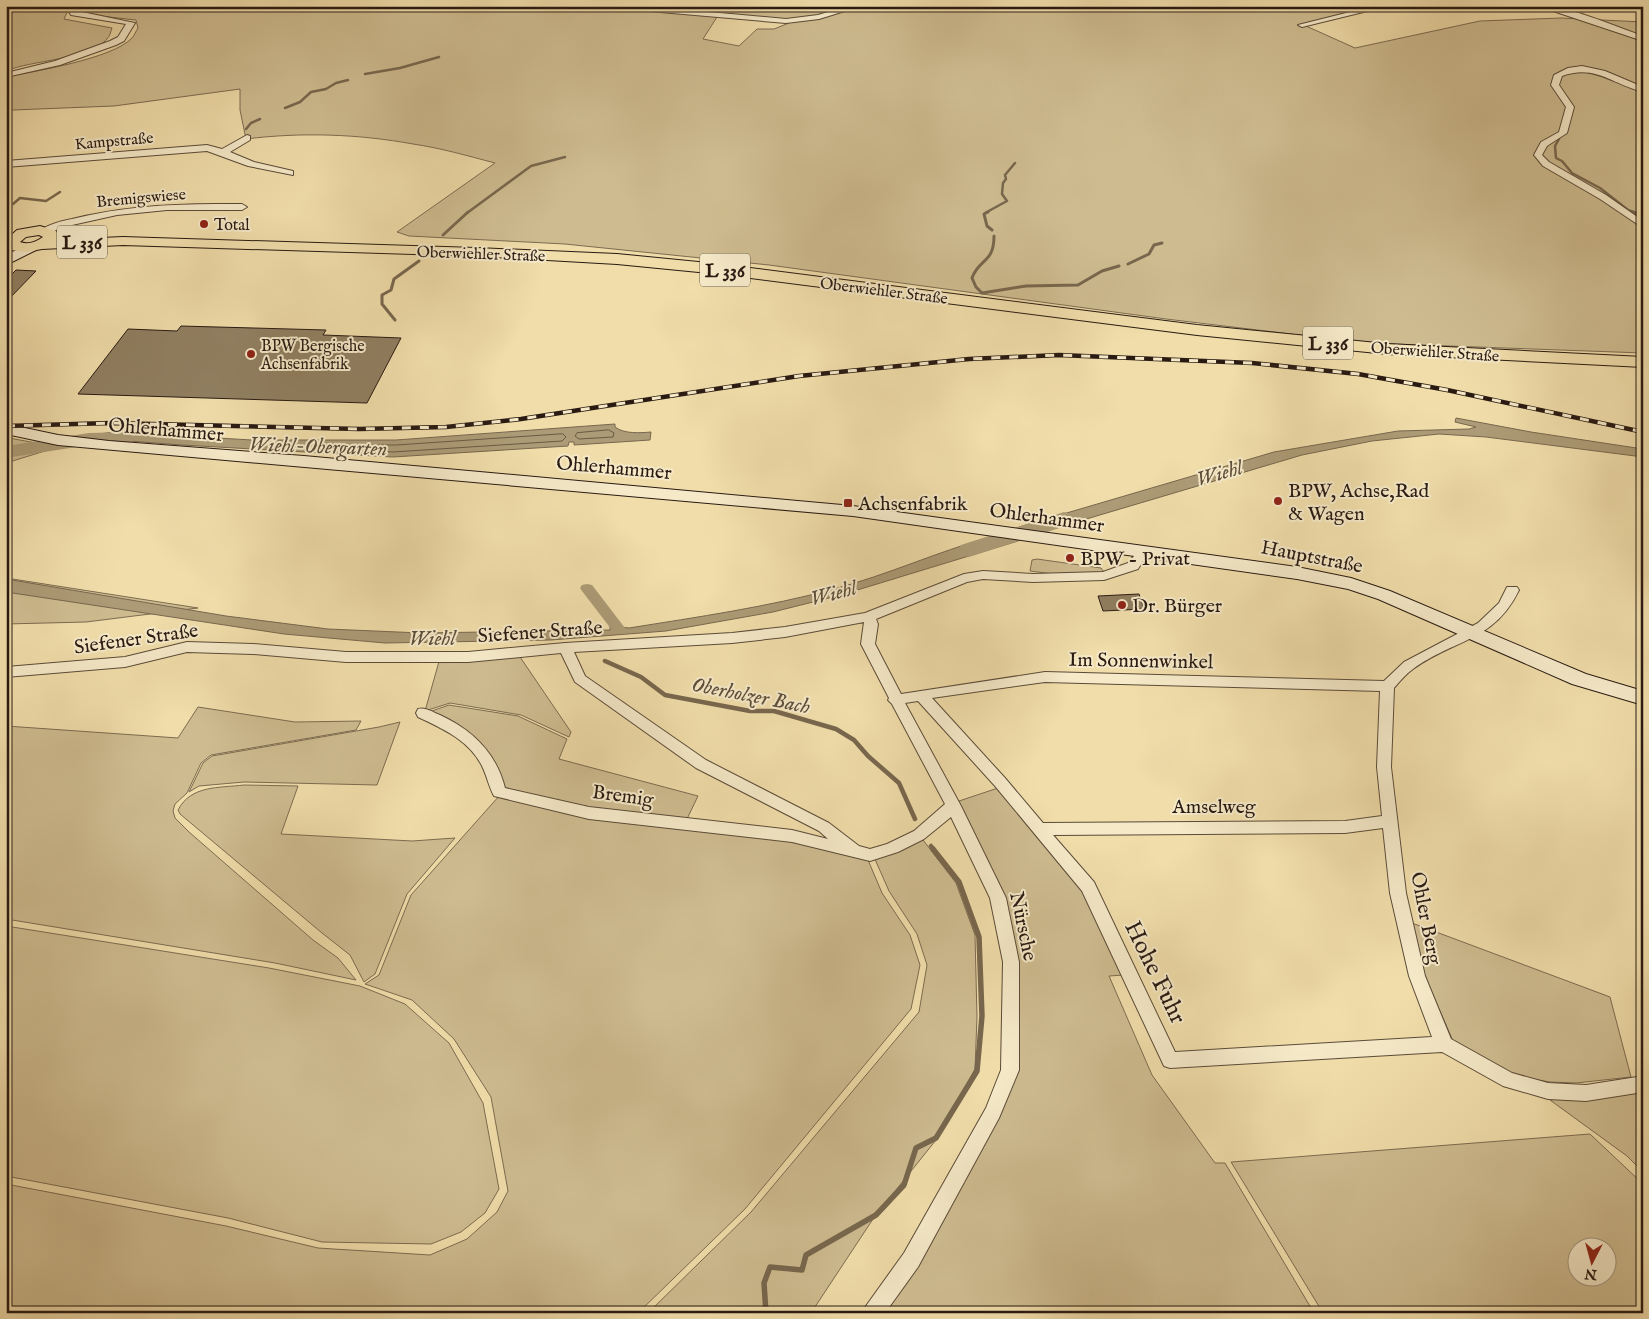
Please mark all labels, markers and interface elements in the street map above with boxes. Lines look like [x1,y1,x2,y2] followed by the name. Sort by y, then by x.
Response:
[74,129,154,155] street label: Kampstraße
[96,185,187,213] street label: Bremigswiese
[214,216,250,236] place label: Total
[198,218,210,230] marker: Total
[57,226,107,258] road number: L 336
[416,243,546,267] street label: Oberwiehler Straße
[700,254,750,286] road number: L 336
[819,274,949,310] street label: Oberwiehler Straße
[1303,326,1353,359] road number: L 336
[260,337,365,375] place label: BPW Bergische Achsenfabrik
[1370,339,1500,367] street label: Oberwiehler Straße
[245,348,257,360] marker: BPW Bergische Achsenfabrik
[107,413,225,448] street label: Ohlerhammer
[248,432,388,463] water label: Wiehl-Obergarten
[555,451,673,486] street label: Ohlerhammer
[1193,454,1248,494] water label: Wiehl
[1288,479,1429,527] place label: BPW, Achse,Rad & Wagen
[857,492,968,517] place label: Achsenfabrik
[1272,495,1284,507] marker: BPW, Achse,Rad & Wagen
[842,497,854,509] marker: Achsenfabrik
[988,498,1106,539] street label: Ohlerhammer
[1259,535,1365,580] street label: Hauptstraße
[1080,547,1190,572] place label: BPW - Privat
[1064,552,1076,564] marker: BPW - Privat
[807,575,861,614] water label: Wiehl
[1132,594,1223,619] place label: Dr. Bürger
[1116,599,1128,611] marker: Dr. Bürger
[477,616,603,649] street label: Siefener Straße
[72,618,200,661] street label: Siefener Straße
[409,626,457,653] water label: Wiehl
[1068,648,1214,675] street label: Im Sonnenwinkel
[689,672,812,721] water label: Oberholzer Bach
[591,780,656,813] street label: Bremig
[1171,795,1257,820] street label: Amselweg
[1404,870,1447,968] street label: Ohler Berg
[1003,890,1042,963] street label: Nürsche
[1116,916,1193,1030] street label: Hohe Fuhr
[1566,1236,1616,1286] north arrow
[1584,1264,1599,1284] text: N

